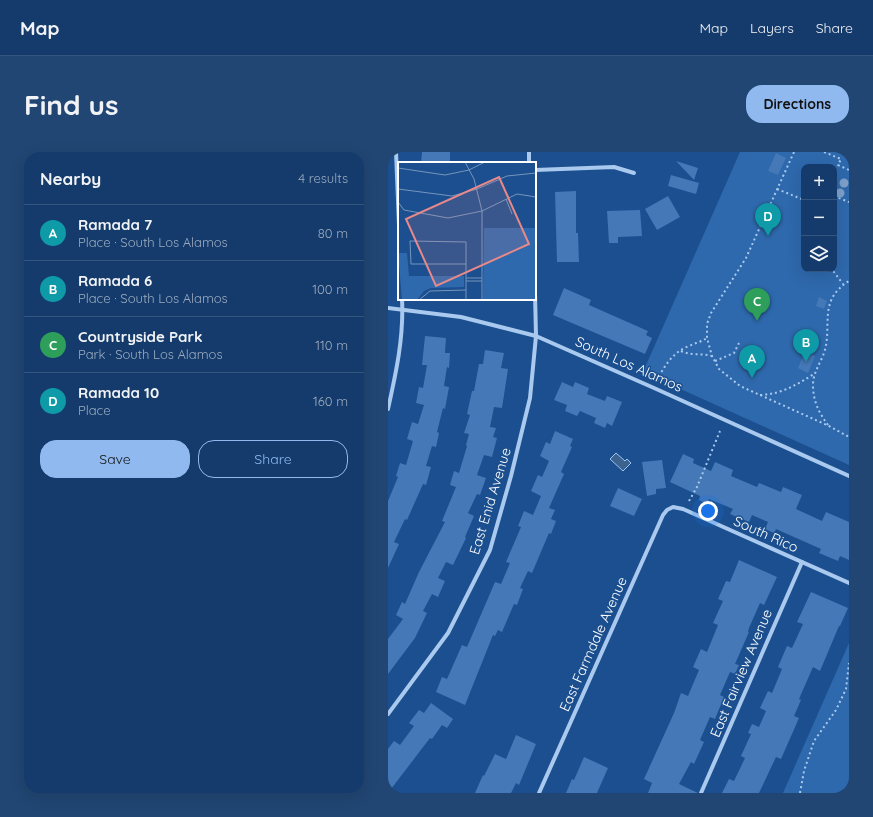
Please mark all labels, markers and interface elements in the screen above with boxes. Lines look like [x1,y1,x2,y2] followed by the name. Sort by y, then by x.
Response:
[20,16,59,40] text: Map
[699,19,728,37] text: Map
[750,19,794,37] text: Layers
[816,19,853,37] text: Share
[746,85,849,123] button: Directions
[24,87,118,122] text: Find us
[398,162,536,300] inset map
[801,164,837,272] map controls
[801,164,837,200] button: +
[40,168,101,189] text: Nearby
[298,170,348,186] text: 4 results
[801,200,837,236] button: −
[755,203,781,236] pin: D
[78,215,152,234] text: Ramada 7
[49,225,57,241] text: A
[318,225,348,241] text: 80 m
[78,234,228,250] text: Place · South Los Alamos
[801,236,837,272] button: layers
[78,271,152,290] text: Ramada 6
[49,281,57,297] text: B
[312,281,348,297] text: 100 m
[744,288,770,321] pin: C
[78,290,228,306] text: Place · South Los Alamos
[78,327,203,346] text: Countryside Park
[793,329,819,362] pin: B
[573,332,685,396] street label: South Los Alamos
[49,337,57,353] text: C
[315,337,348,353] text: 110 m
[739,345,765,378] pin: A
[78,346,223,362] text: Park · South Los Alamos
[78,383,159,402] text: Ramada 10
[48,393,58,409] text: D
[313,393,348,409] text: 160 m
[78,402,111,418] text: Place
[40,440,190,478] button: Save
[198,440,348,478] button: Share
[465,445,515,557] street label: East Enid Avenue
[698,501,718,521] your location
[731,512,801,556] street label: South Rico
[555,574,631,714] street label: East Farmdale Avenue
[706,606,776,740] street label: East Fairview Avenue

